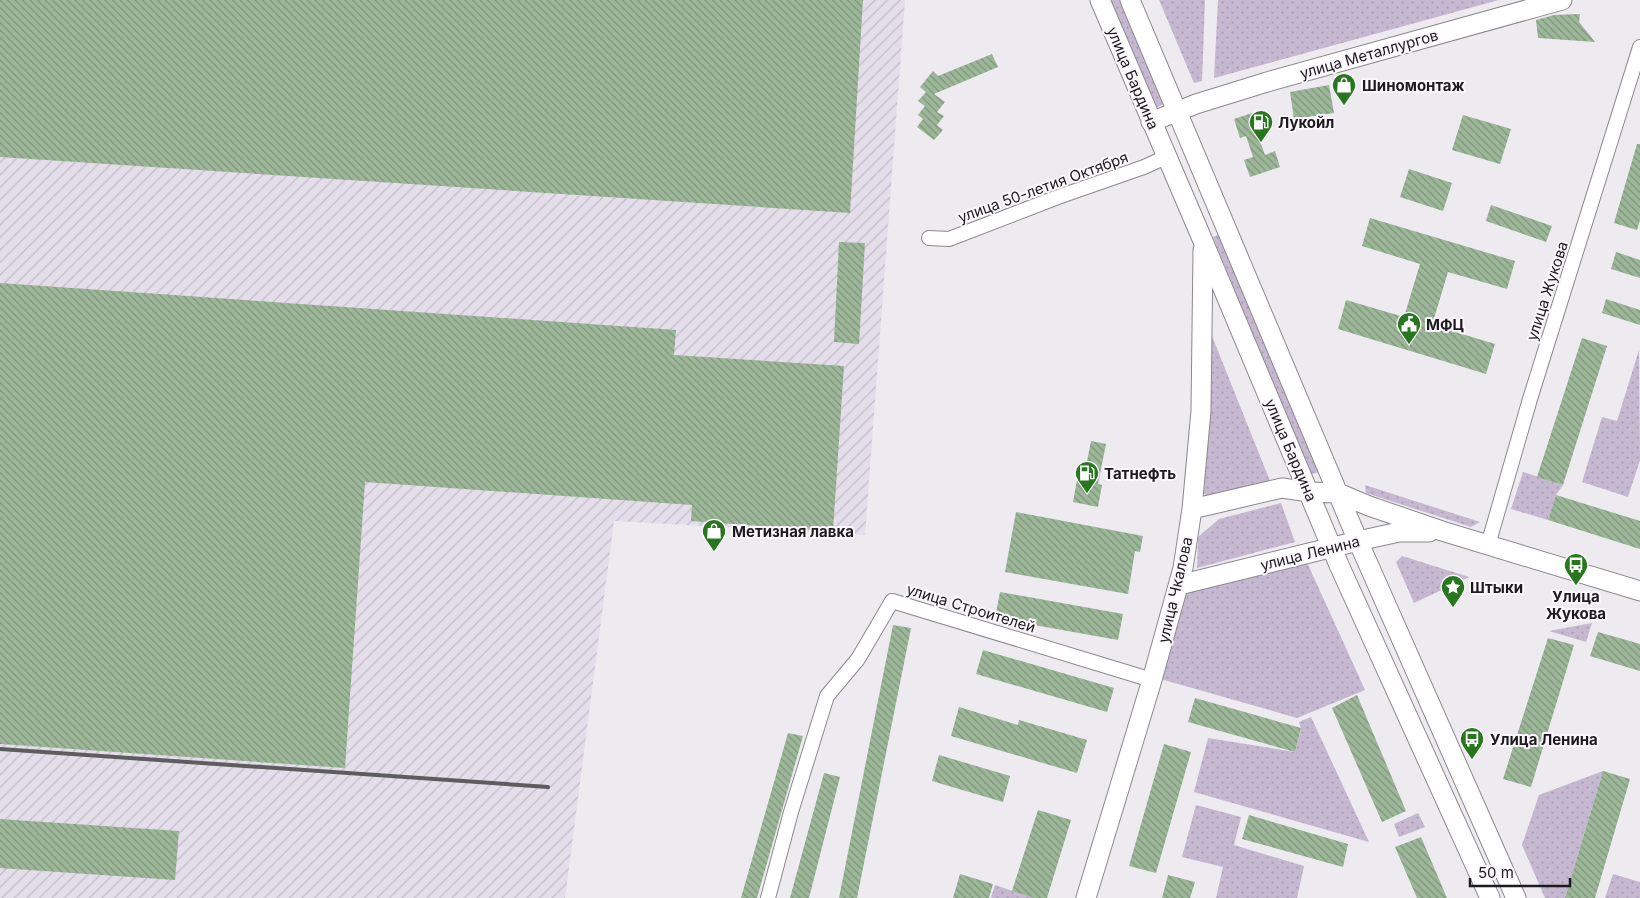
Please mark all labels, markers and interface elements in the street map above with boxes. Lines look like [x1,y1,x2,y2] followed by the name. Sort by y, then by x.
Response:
[1103,24,1163,132] street label: улица Бардина
[1298,25,1440,83] street label: улица Металлургов
[1331,72,1357,106] shop icon: Шиномонтаж
[1362,76,1465,95] place label: Шиномонтаж
[1248,109,1274,143] fuel station icon: Лукойл
[1278,113,1334,132] place label: Лукойл
[955,147,1131,227] street label: улица 50-летия Октября
[1522,239,1572,343] street label: улица Жукова
[1396,311,1422,345] public building icon: МФЦ
[1426,315,1465,334] place label: МФЦ
[1261,396,1321,504] street label: улица Бардина
[1074,460,1100,494] fuel station icon: Татнефть
[1104,464,1176,483] place label: Татнефть
[701,518,727,552] shop icon: Метизная лавка
[732,522,854,541] place label: Метизная лавка
[1258,531,1362,575] street label: улица Ленина
[1154,535,1196,645] street label: улица Чкалова
[1563,552,1589,586] bus stop icon: Улица Жукова
[1440,574,1466,608] place icon: Штыки
[1470,578,1523,597] place label: Штыки
[904,579,1038,637] street label: улица Строителей
[1546,587,1606,623] place label: Улица Жукова
[1459,726,1485,760] bus stop icon: Улица Ленина
[1490,730,1598,749] place label: Улица Ленина
[1470,856,1570,888] scale bar
[1478,863,1514,882] text: 50 m

